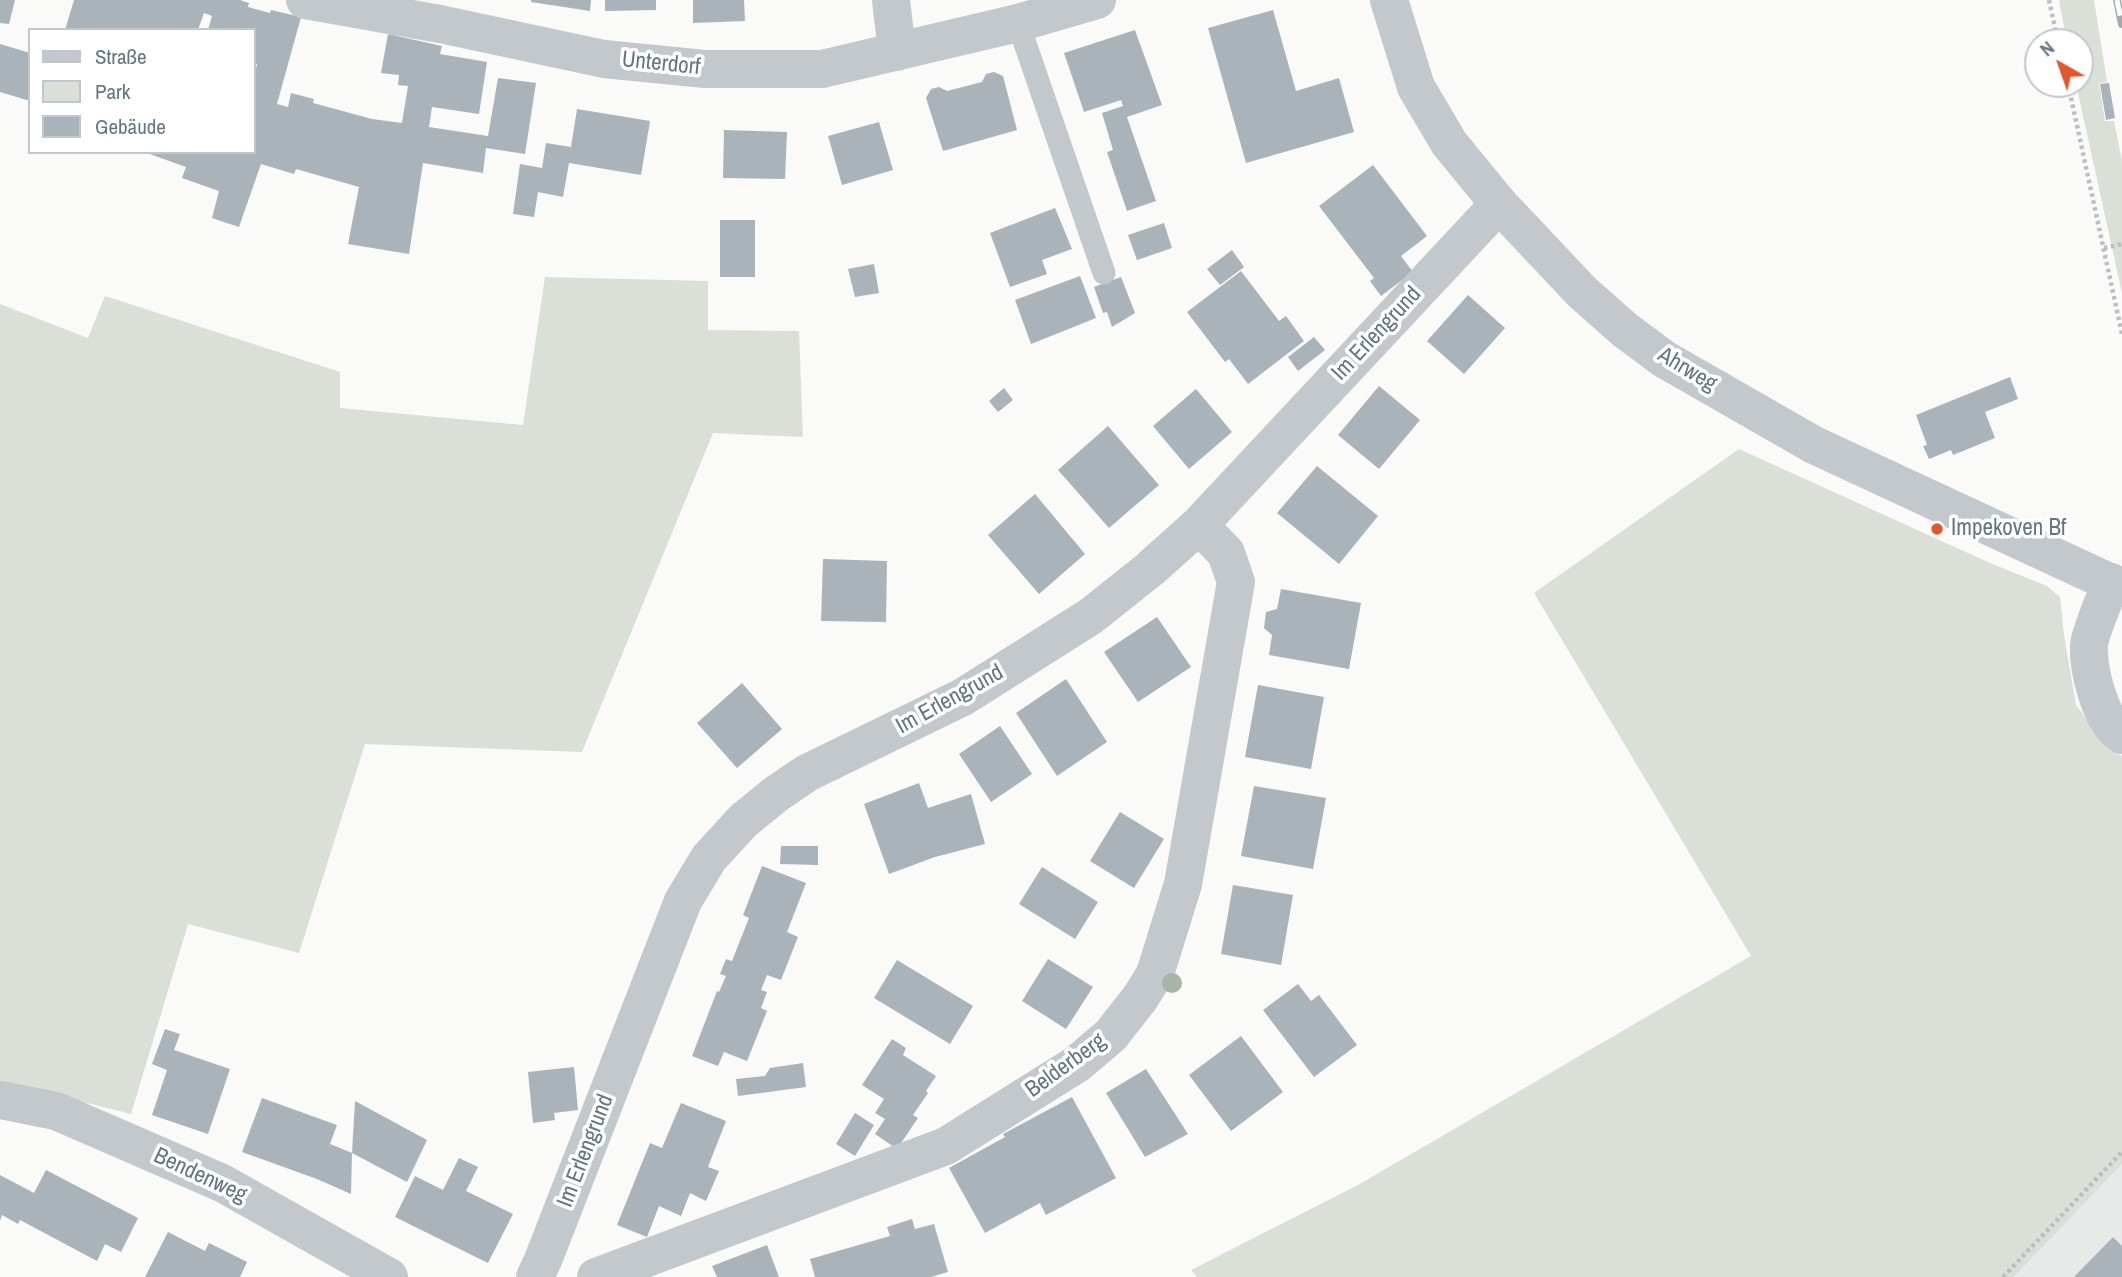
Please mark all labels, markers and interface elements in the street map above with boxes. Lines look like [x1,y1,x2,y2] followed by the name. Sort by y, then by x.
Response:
[28,28,256,154] legend
[2024,28,2094,98] north arrow
[2034,35,2059,62] text: N
[95,42,147,71] text: Straße
[620,46,702,82] street label: Unterdorf
[95,77,130,106] text: Park
[95,112,166,141] text: Gebäude
[1327,281,1427,387] street label: Im Erlengrund
[1652,342,1722,398] street label: Ahrweg
[1951,515,2066,543] place label: Impekoven Bf
[1929,521,1945,537] marker: Impekoven Bf
[892,659,1008,741] street label: Im Erlengrund
[1021,1028,1111,1104] street label: Belderberg
[552,1091,620,1211] street label: Im Erlengrund
[149,1142,251,1210] street label: Bendenweg

